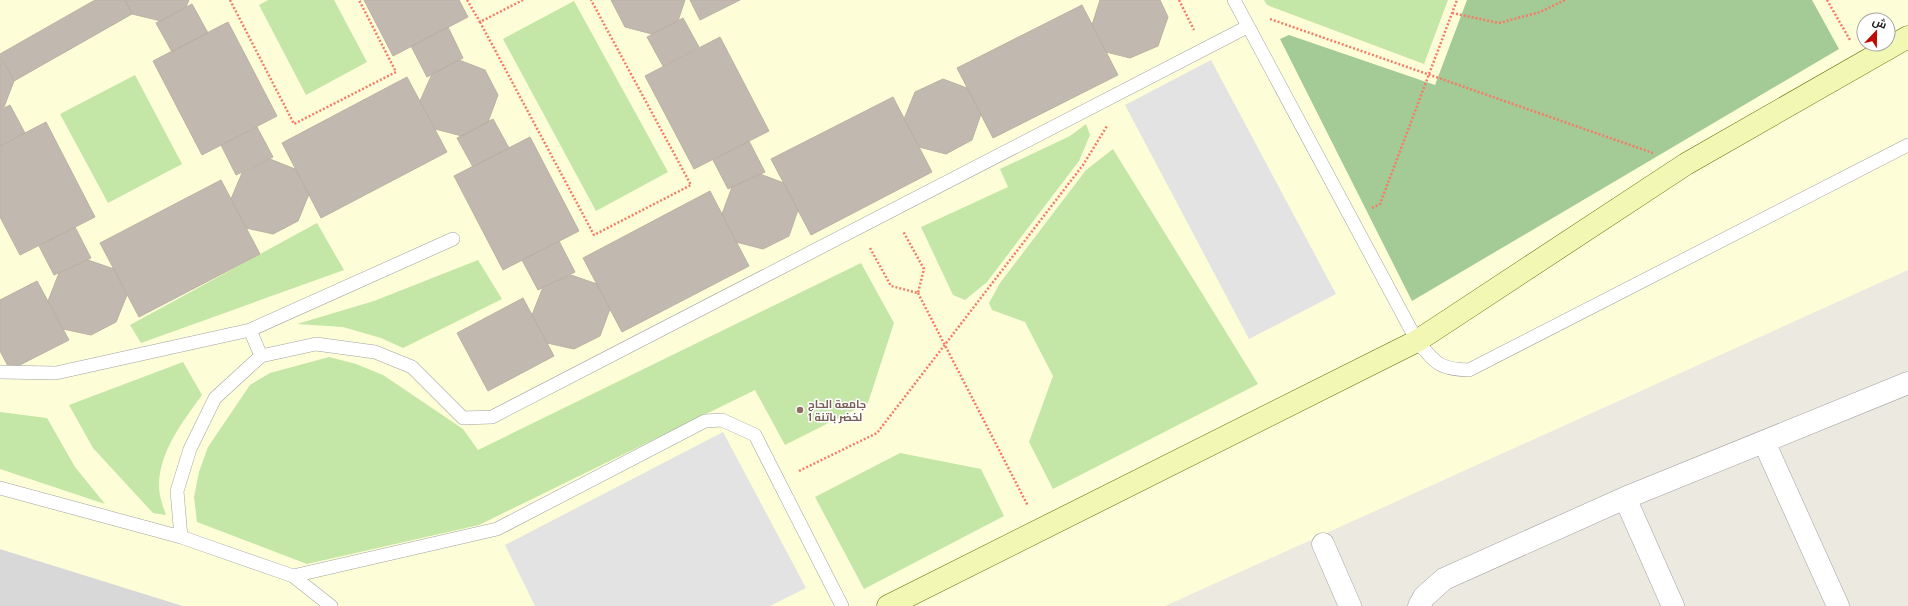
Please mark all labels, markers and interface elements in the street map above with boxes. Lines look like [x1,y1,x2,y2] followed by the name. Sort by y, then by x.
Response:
[1856,12,1896,52] north arrow
[1871,14,1889,32] text: ش
[808,397,866,424] place label: جامعة الحاج لخضر باتنة 1
[795,405,805,415] marker: جامعة الحاج لخضر باتنة 1

